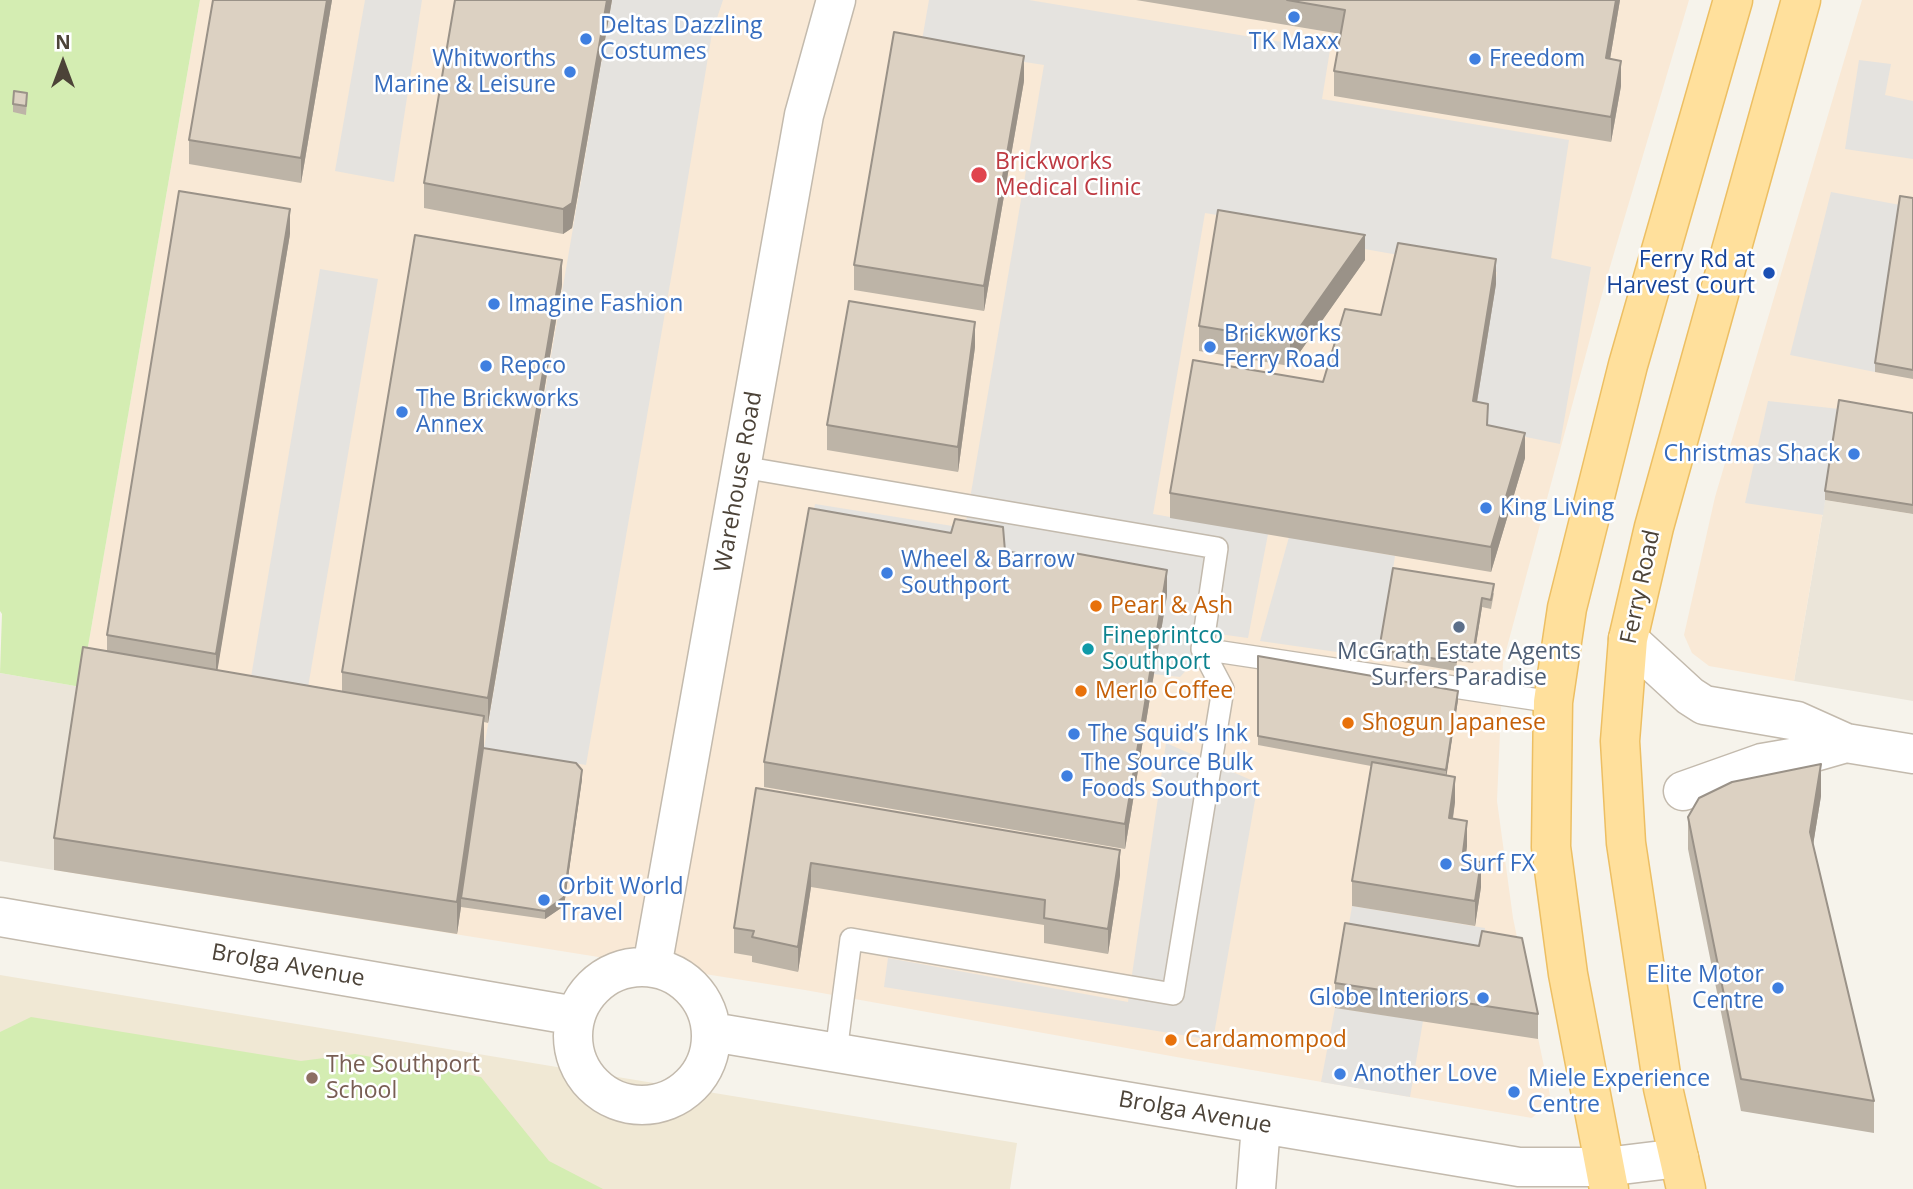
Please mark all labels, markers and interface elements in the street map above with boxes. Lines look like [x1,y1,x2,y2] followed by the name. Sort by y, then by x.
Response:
[1286,9,1302,25] marker: TK Maxx
[600,12,763,66] place label: Deltas Dazzling Costumes
[28,28,98,98] north arrow
[1249,28,1339,56] place label: TK Maxx
[55,29,71,55] text: N
[578,31,594,47] marker: Deltas Dazzling Costumes
[373,45,556,99] place label: Whitworths Marine & Leisure
[1489,45,1585,73] place label: Freedom
[1467,51,1483,67] marker: Freedom
[562,64,578,80] marker: Whitworths Marine & Leisure
[995,148,1141,202] place label: Brickworks Medical Clinic
[969,165,989,185] marker: Brickworks Medical Clinic
[1606,246,1755,300] place label: Ferry Rd at Harvest Court
[1761,265,1777,281] marker: Ferry Rd at Harvest Court
[508,290,683,318] place label: Imagine Fashion
[486,296,502,312] marker: Imagine Fashion
[1224,320,1341,374] place label: Brickworks Ferry Road
[1202,339,1218,355] marker: Brickworks Ferry Road
[500,352,566,380] place label: Repco
[478,358,494,374] marker: Repco
[416,385,579,439] place label: The Brickworks Annex
[710,389,768,575] street label: Warehouse Road
[394,404,410,420] marker: The Brickworks Annex
[1663,440,1840,468] place label: Christmas Shack
[1846,446,1862,462] marker: Christmas Shack
[1500,494,1614,522] place label: King Living
[1478,500,1494,516] marker: King Living
[1615,527,1667,647] street label: Ferry Road
[901,546,1075,600] place label: Wheel & Barrow Southport
[879,565,895,581] marker: Wheel & Barrow Southport
[1110,592,1233,620] place label: Pearl & Ash
[1088,598,1104,614] marker: Pearl & Ash
[1451,619,1467,635] marker: McGrath Estate Agents Surfers Paradise
[1102,622,1223,676] place label: Fineprintco Southport
[1337,638,1581,692] place label: McGrath Estate Agents Surfers Paradise
[1080,641,1096,657] marker: Fineprintco Southport
[1095,677,1233,705] place label: Merlo Coffee
[1073,683,1089,699] marker: Merlo Coffee
[1362,709,1546,737] place label: Shogun Japanese
[1340,715,1356,731] marker: Shogun Japanese
[1088,720,1248,748] place label: The Squid’s Ink
[1066,726,1082,742] marker: The Squid’s Ink
[1081,749,1260,803] place label: The Source Bulk Foods Southport
[1059,768,1075,784] marker: The Source Bulk Foods Southport
[1460,850,1535,878] place label: Surf FX
[1438,856,1454,872] marker: Surf FX
[558,873,684,927] place label: Orbit World Travel
[536,892,552,908] marker: Orbit World Travel
[209,939,367,993] street label: Brolga Avenue
[1647,961,1764,1015] place label: Elite Motor Centre
[1770,980,1786,996] marker: Elite Motor Centre
[1309,984,1469,1012] place label: Globe Interiors
[1475,990,1491,1006] marker: Globe Interiors
[1185,1026,1347,1054] place label: Cardamompod
[1163,1032,1179,1048] marker: Cardamompod
[326,1051,480,1105] place label: The Southport School
[1354,1060,1497,1088] place label: Another Love
[1528,1065,1710,1119] place label: Miele Experience Centre
[1332,1066,1348,1082] marker: Another Love
[304,1070,320,1086] marker: The Southport School
[1506,1084,1522,1100] marker: Miele Experience Centre
[1116,1086,1274,1140] street label: Brolga Avenue

